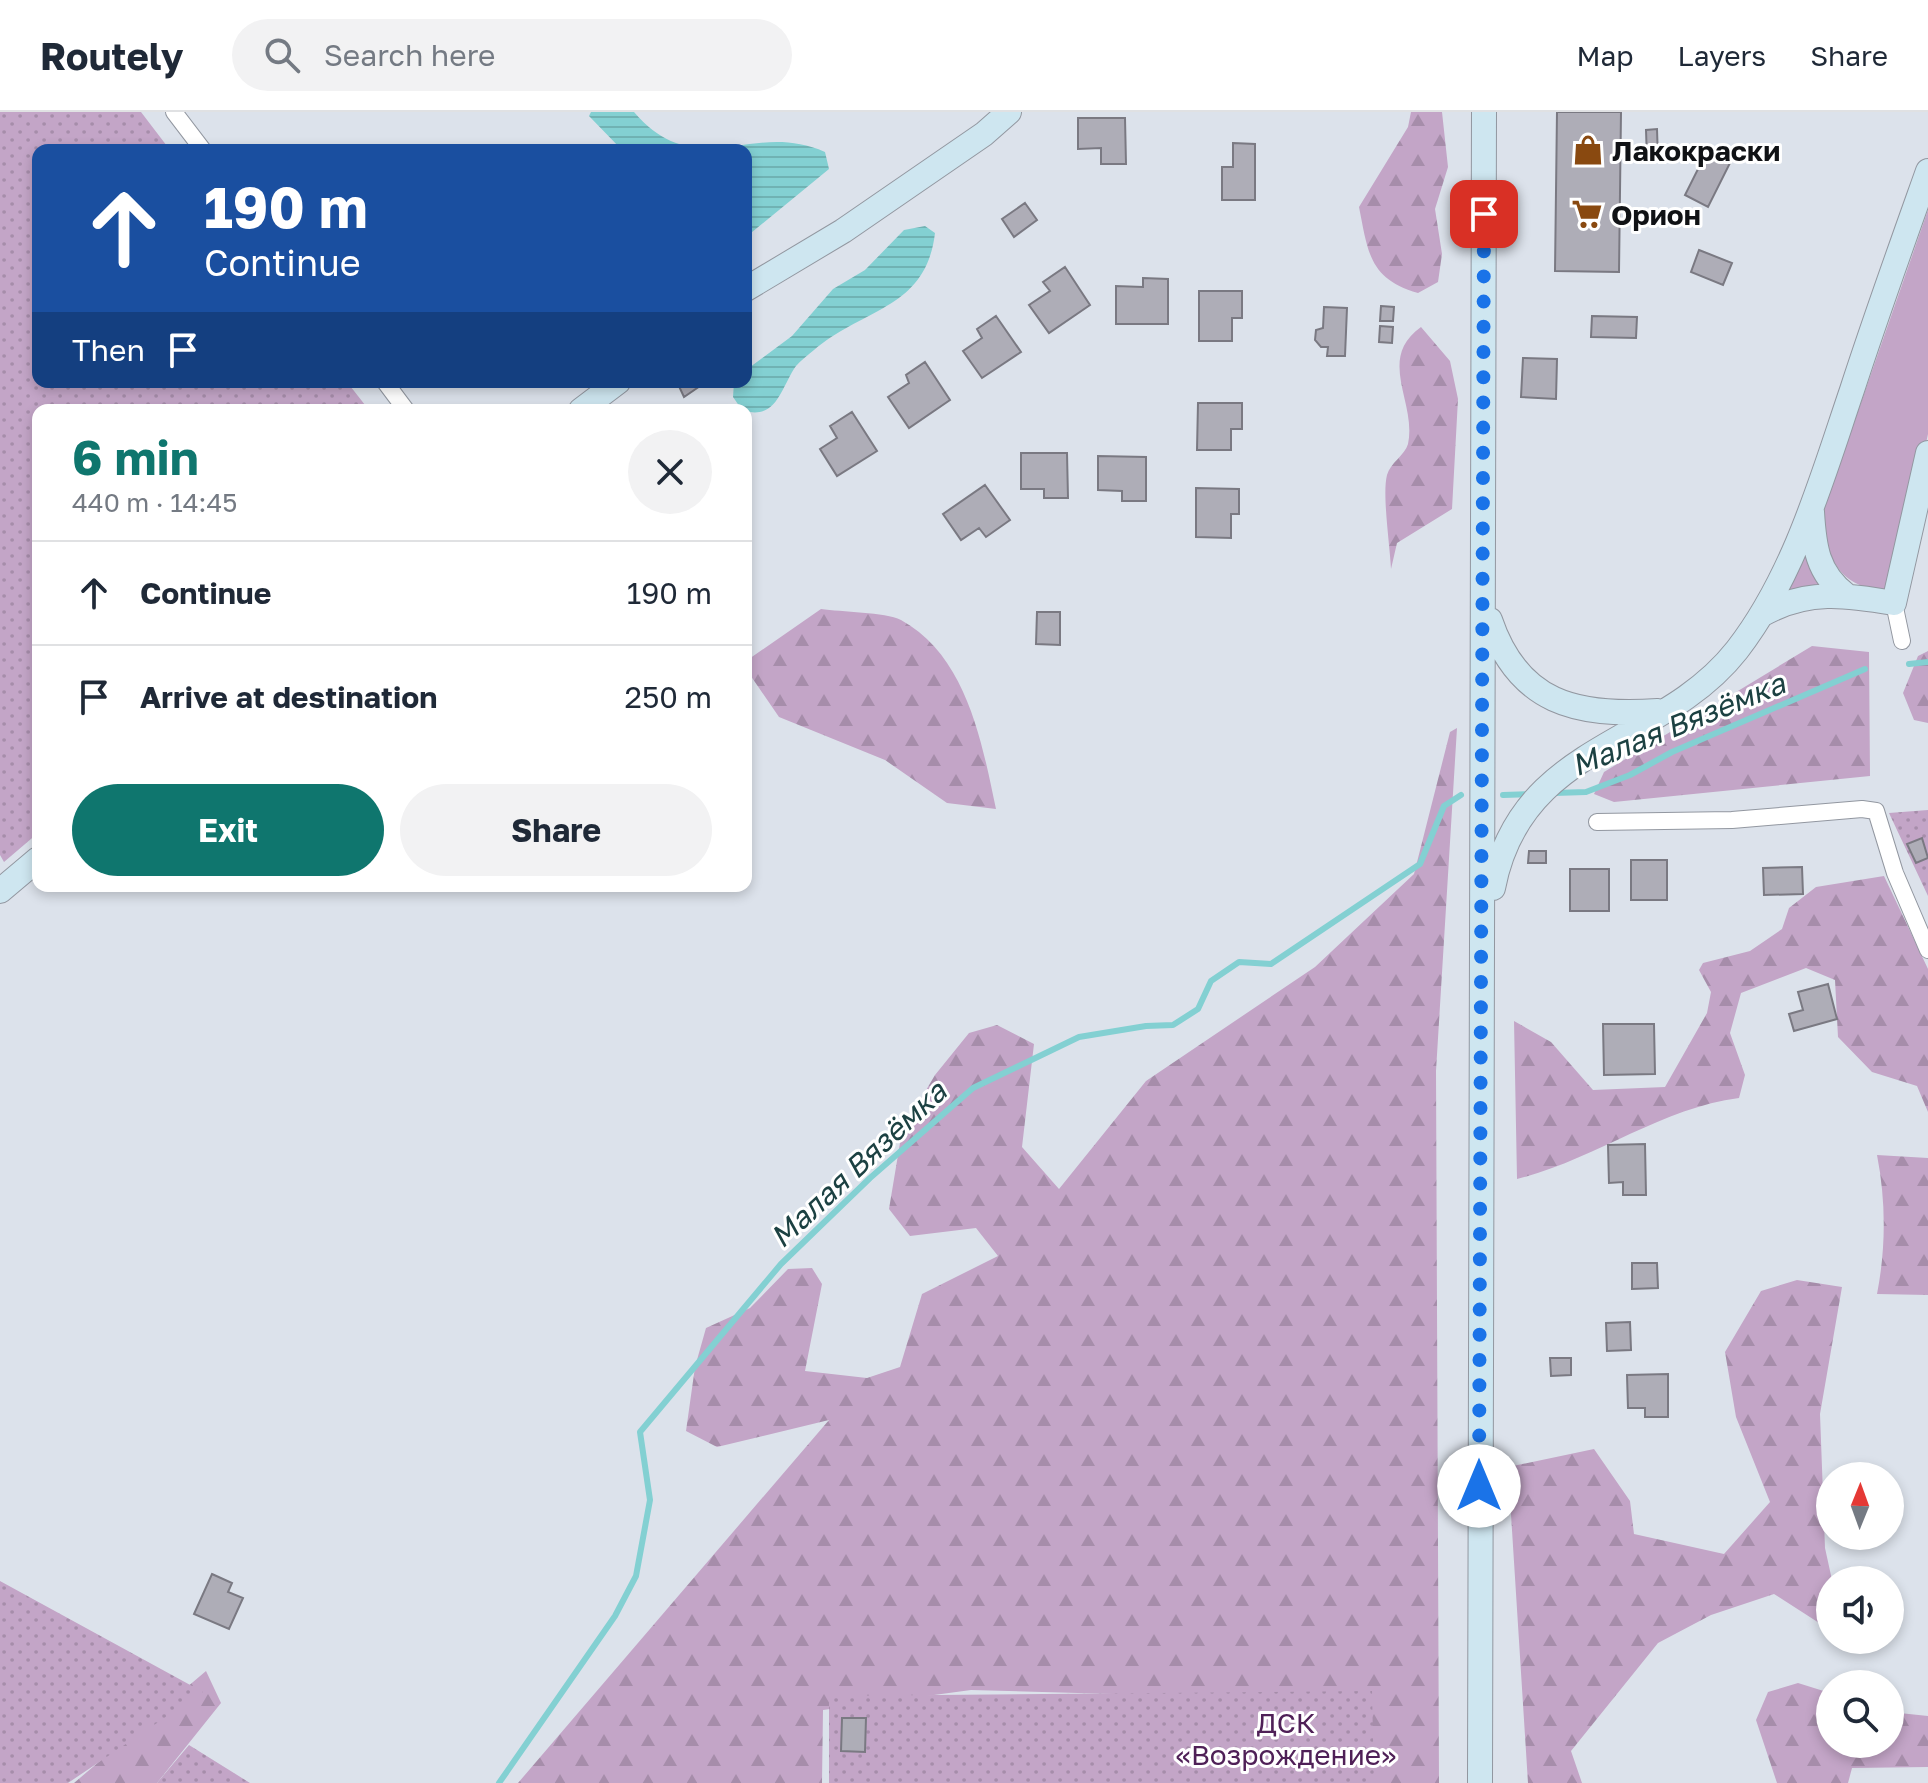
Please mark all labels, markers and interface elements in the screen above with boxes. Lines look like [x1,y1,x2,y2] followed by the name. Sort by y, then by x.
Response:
[232,19,792,91] search box
[40,33,184,78] text: Routely
[260,33,304,77] icon: search
[324,37,496,73] text: Search here
[1576,39,1634,72] text: Map
[1678,39,1766,72] text: Layers
[1810,39,1888,72] text: Share
[1571,133,1605,167] shop icon: Лакокраски
[1612,134,1780,167] place label: Лакокраски
[204,173,368,240] text: 190 m
[72,176,176,280] icon: ahead
[1450,180,1518,248] pin
[1462,192,1506,236] icon: arrive
[1570,197,1604,231] supermarket icon: Орион
[1611,198,1701,231] place label: Орион
[204,241,361,284] text: Continue
[161,328,205,372] icon: arrive
[72,332,145,368] text: Then
[72,428,199,486] text: 6 min
[628,430,712,514] button: close
[72,487,237,518] text: 440 m · 14:45
[72,571,116,615] icon: ahead
[140,575,271,611] text: Continue
[627,575,712,611] text: 190 m
[1566,664,1791,783] water label: Малая Вязёмка
[72,675,116,719] icon: arrive
[140,679,437,715] text: Arrive at destination
[625,679,712,715] text: 250 m
[72,784,384,876] button: Exit
[400,784,712,876] button: Share
[763,1073,954,1255] water label: Малая Вязёмка
[1437,1444,1521,1528] position arrow
[1816,1462,1904,1550] north arrow
[1816,1462,1904,1758] map controls
[1816,1566,1904,1654] button: sound
[1816,1670,1904,1758] button: search
[1176,1706,1396,1771] park label: ДСК «Возрождение»

